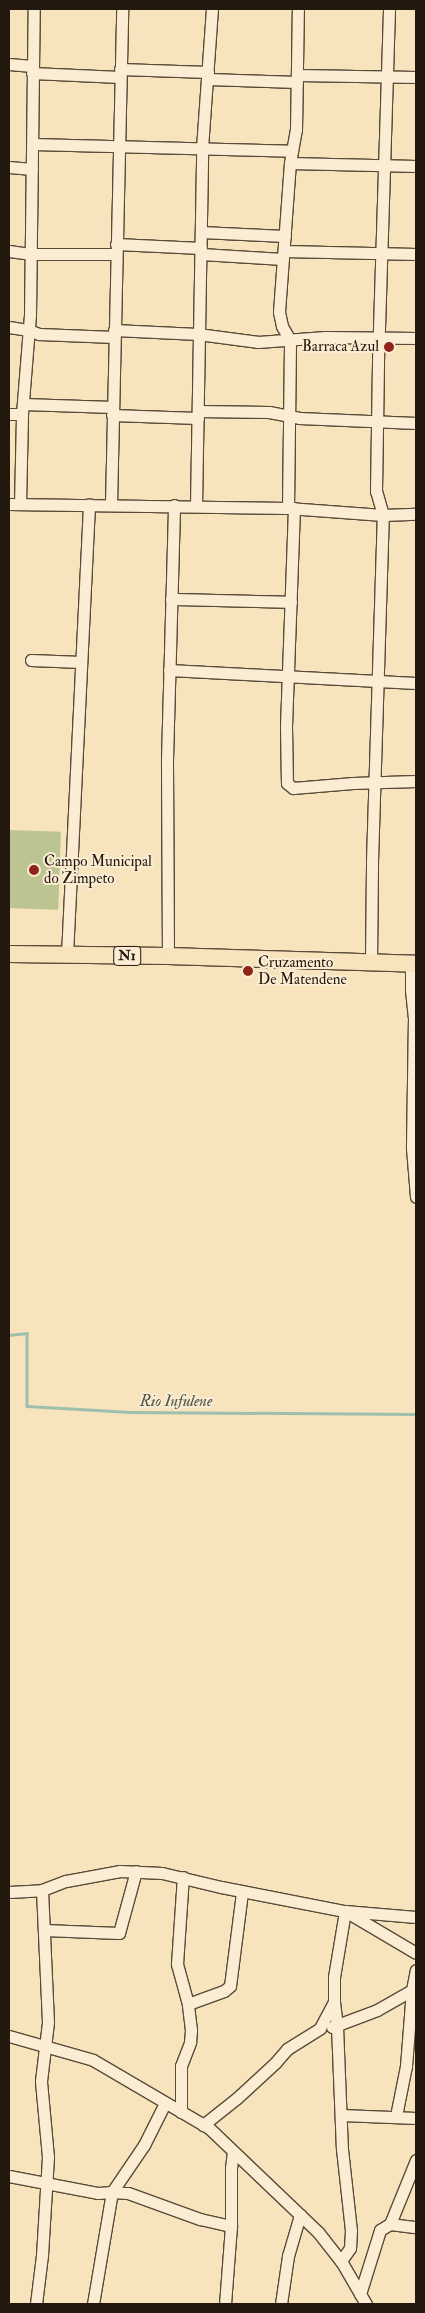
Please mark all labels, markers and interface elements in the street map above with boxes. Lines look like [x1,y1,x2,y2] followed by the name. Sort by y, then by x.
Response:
[302,338,379,356] place label: Barraca Azul
[383,341,395,353] marker: Barraca Azul
[44,852,152,887] place label: Campo Municipal do Zimpeto
[28,864,40,876] marker: Campo Municipal do Zimpeto
[112,944,142,968] road number: N1
[258,953,347,988] place label: Cruzamento De Matendene
[242,965,254,977] marker: Cruzamento De Matendene
[140,1391,212,1411] water label: Rio Infulene

